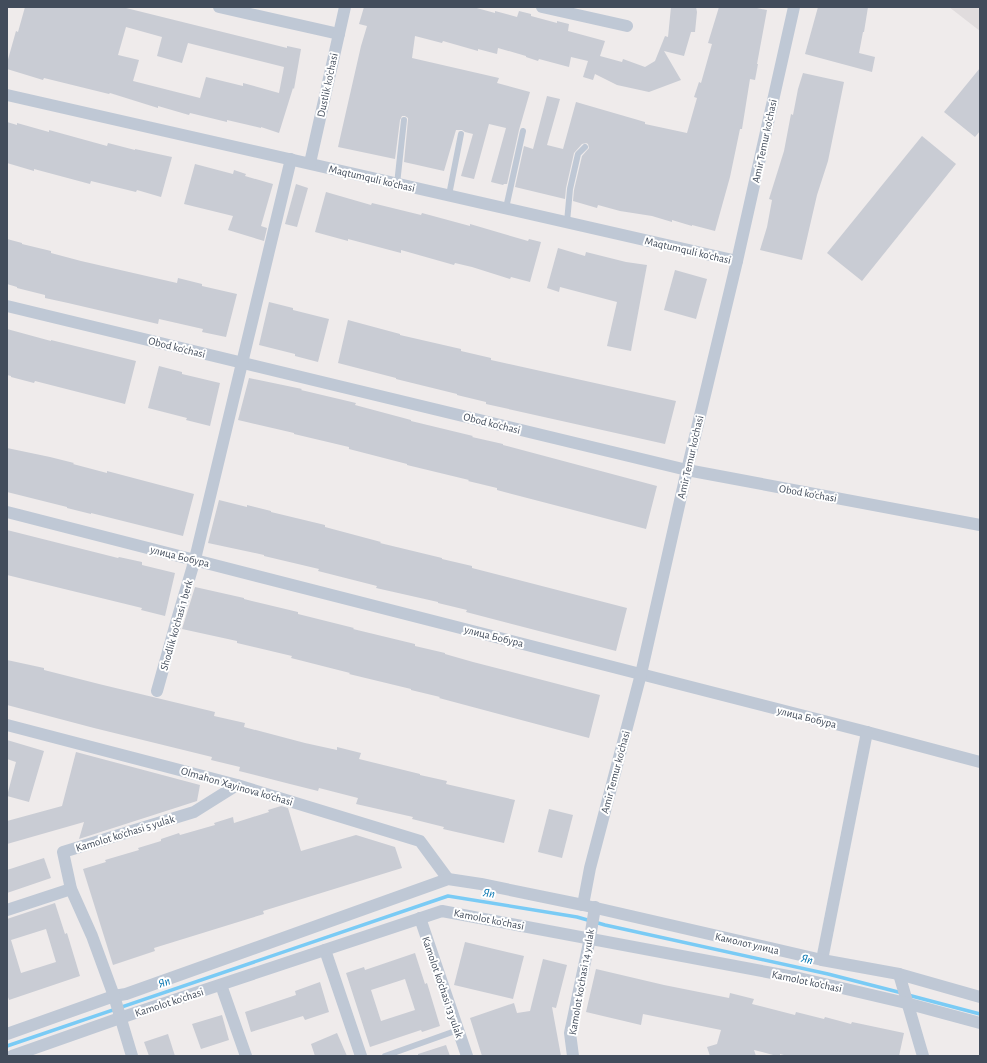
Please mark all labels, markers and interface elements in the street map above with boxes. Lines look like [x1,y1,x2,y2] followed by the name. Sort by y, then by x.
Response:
[315,52,340,118] street label: Dustlik ko'chasi
[750,98,779,184] street label: Amir Temur ko'chasi
[328,163,416,194] street label: Maqtumquli ko'chasi
[644,235,732,266] street label: Maqtumquli ko'chasi
[147,335,207,360] street label: Obod ko'chasi
[462,411,522,436] street label: Obod ko'chasi
[676,414,705,500] street label: Amir Temur ko'chasi
[778,483,838,504] street label: Obod ko'chasi
[148,544,210,569] street label: улица Бобура
[158,579,195,672] street label: Shodlik ko'chasi 1 berk
[462,624,524,649] street label: улица Бобура
[775,705,837,730] street label: улица Бобура
[599,729,632,815] street label: Amir Temur ko'chasi
[180,765,294,808] street label: Olmahon Xayinova ko'chasi
[74,813,176,854] street label: Kamolot ko'chasi 5 yulak
[482,886,496,900] water label: Яп
[453,907,525,932] street label: Kamolot ko'chasi
[567,928,596,1036] street label: Kamolot ko'chasi 14 yulak
[714,931,780,956] street label: Камолот улица
[420,935,465,1039] street label: Kamolot ko'chasi 13 yulak
[800,952,814,966] water label: Яп
[771,969,843,994] street label: Kamolot ko'chasi
[156,974,172,990] water label: Яп
[134,986,205,1019] street label: Kamolot ko'chasi

